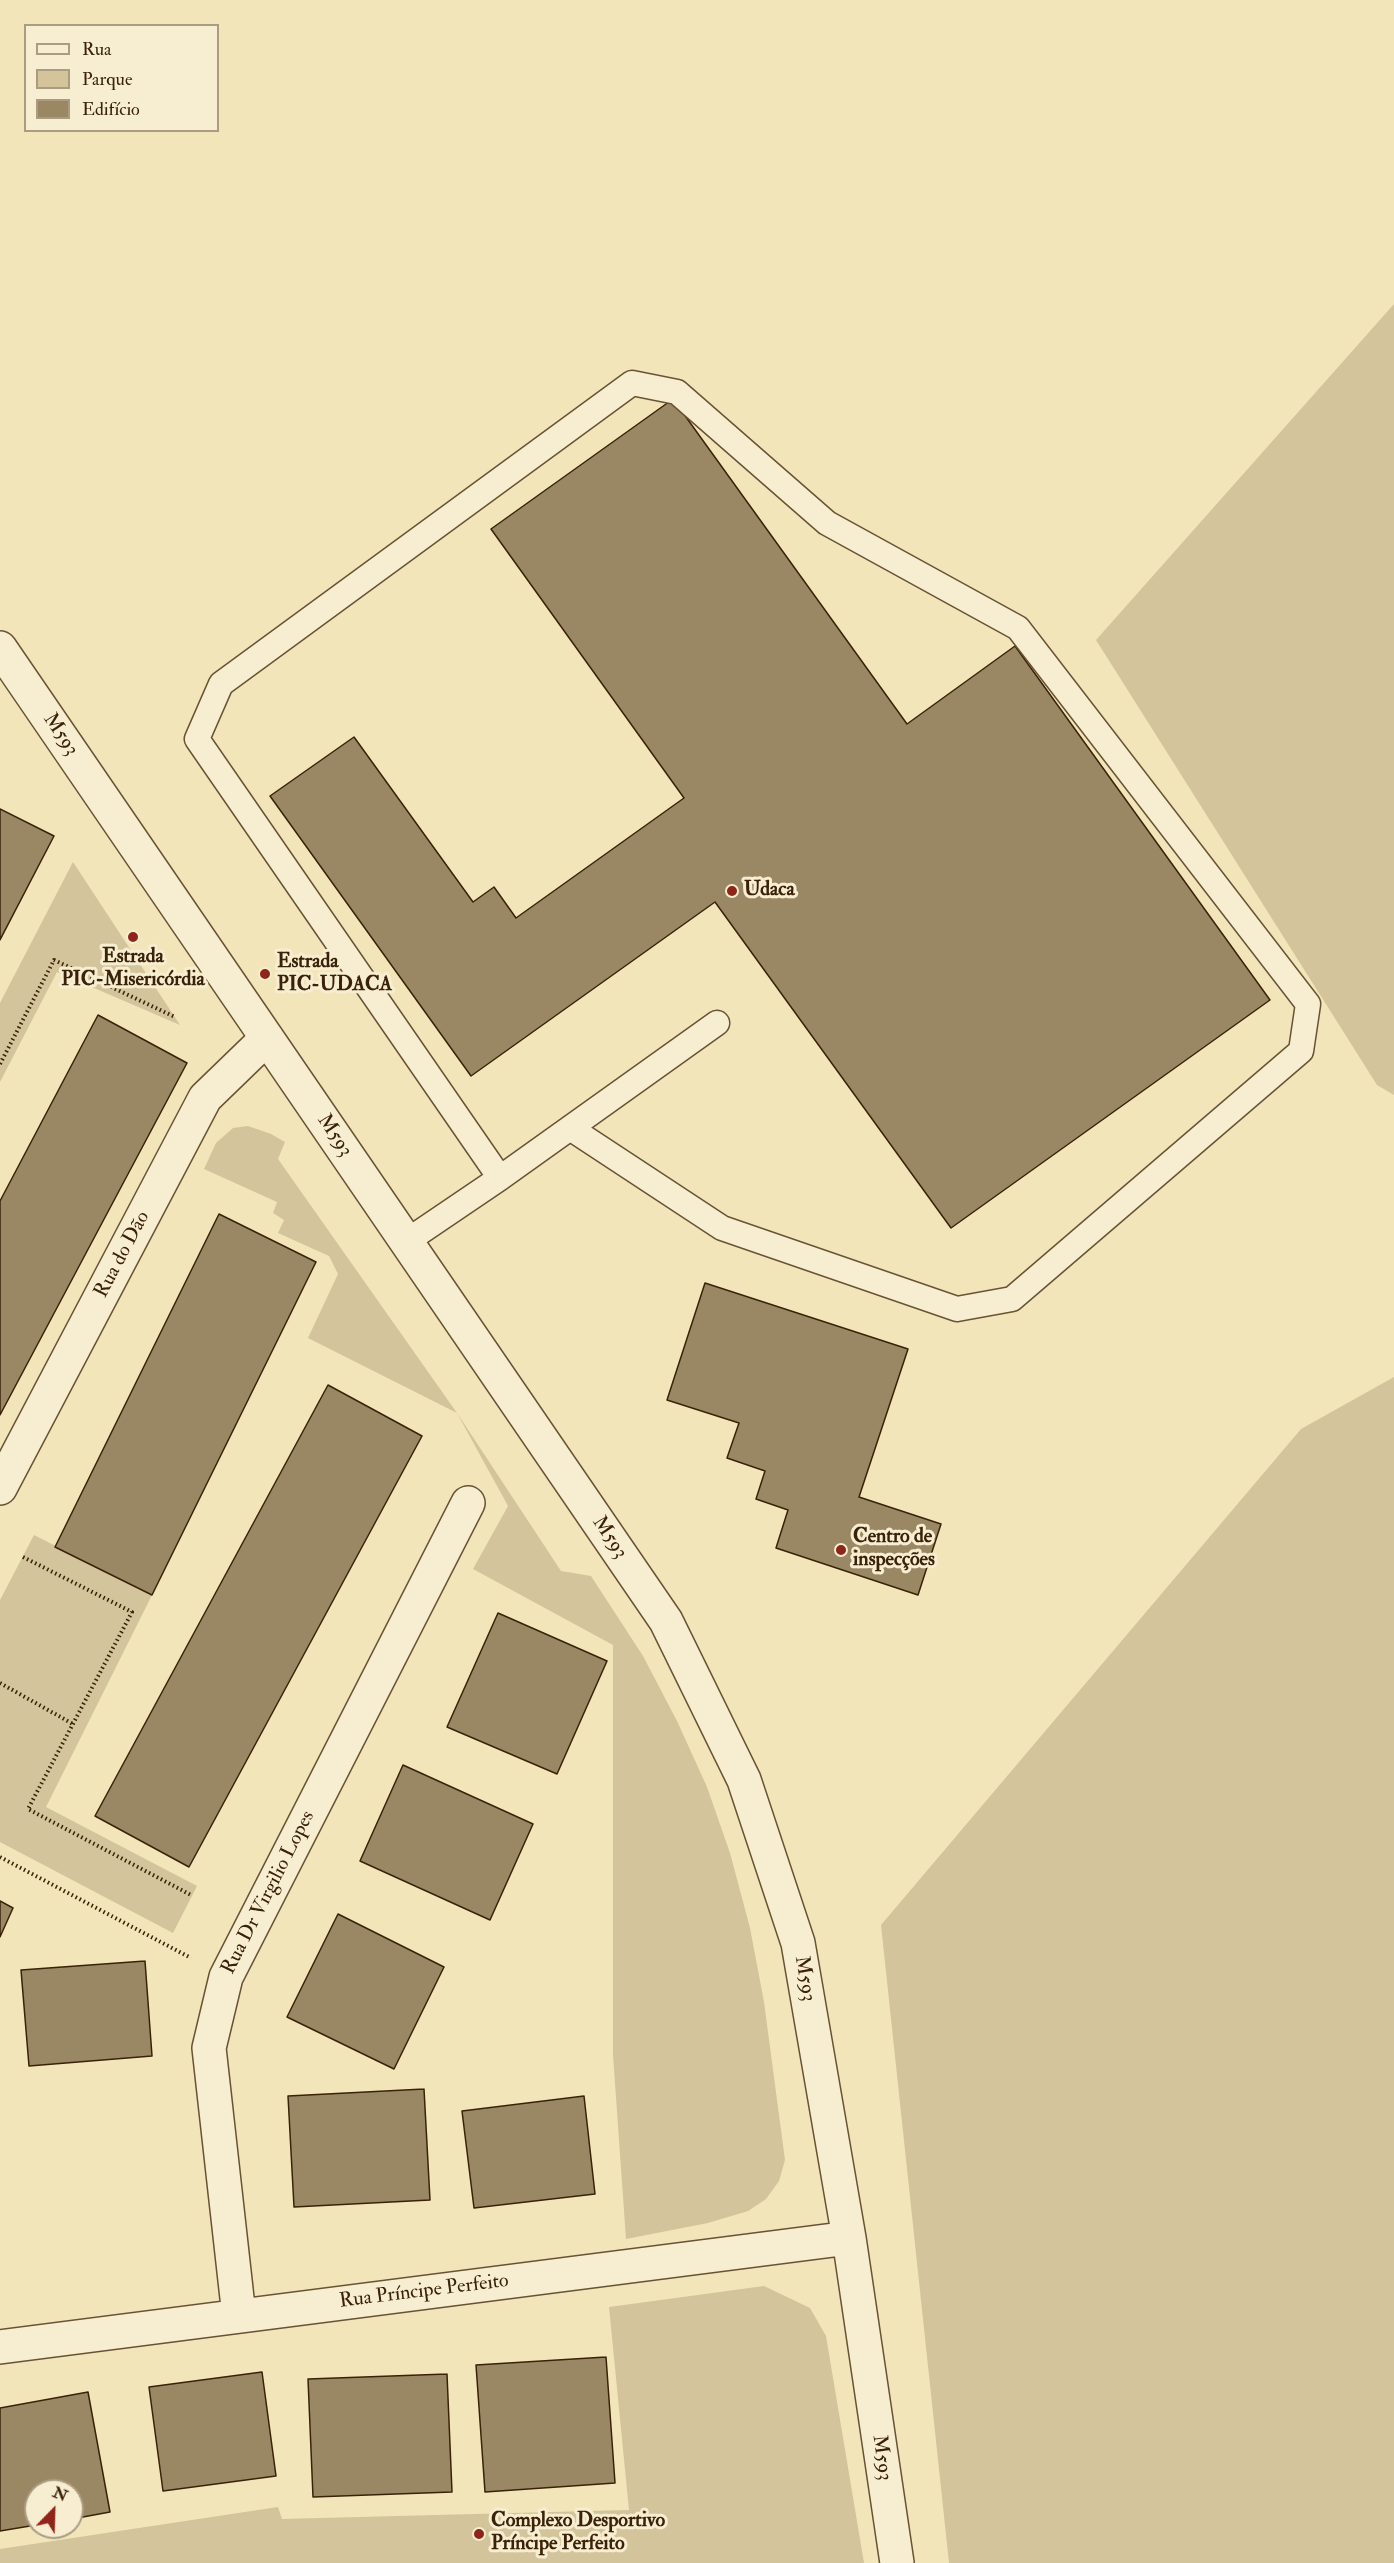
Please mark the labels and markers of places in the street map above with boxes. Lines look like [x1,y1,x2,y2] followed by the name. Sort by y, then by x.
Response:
[744,879,795,903] place label: Udaca
[725,884,739,898] marker: Udaca
[126,930,140,944] marker: Estrada PIC-Misericórdia
[61,946,205,993] place label: Estrada PIC-Misericórdia
[277,951,392,998] place label: Estrada PIC-UDACA
[258,967,272,981] marker: Estrada PIC-UDACA
[853,1526,935,1573] place label: Centro de inspecções
[834,1543,848,1557] marker: Centro de inspecções
[491,2510,665,2557] place label: Complexo Desportivo Príncipe Perfeito
[472,2527,486,2541] marker: Complexo Desportivo Príncipe Perfeito

